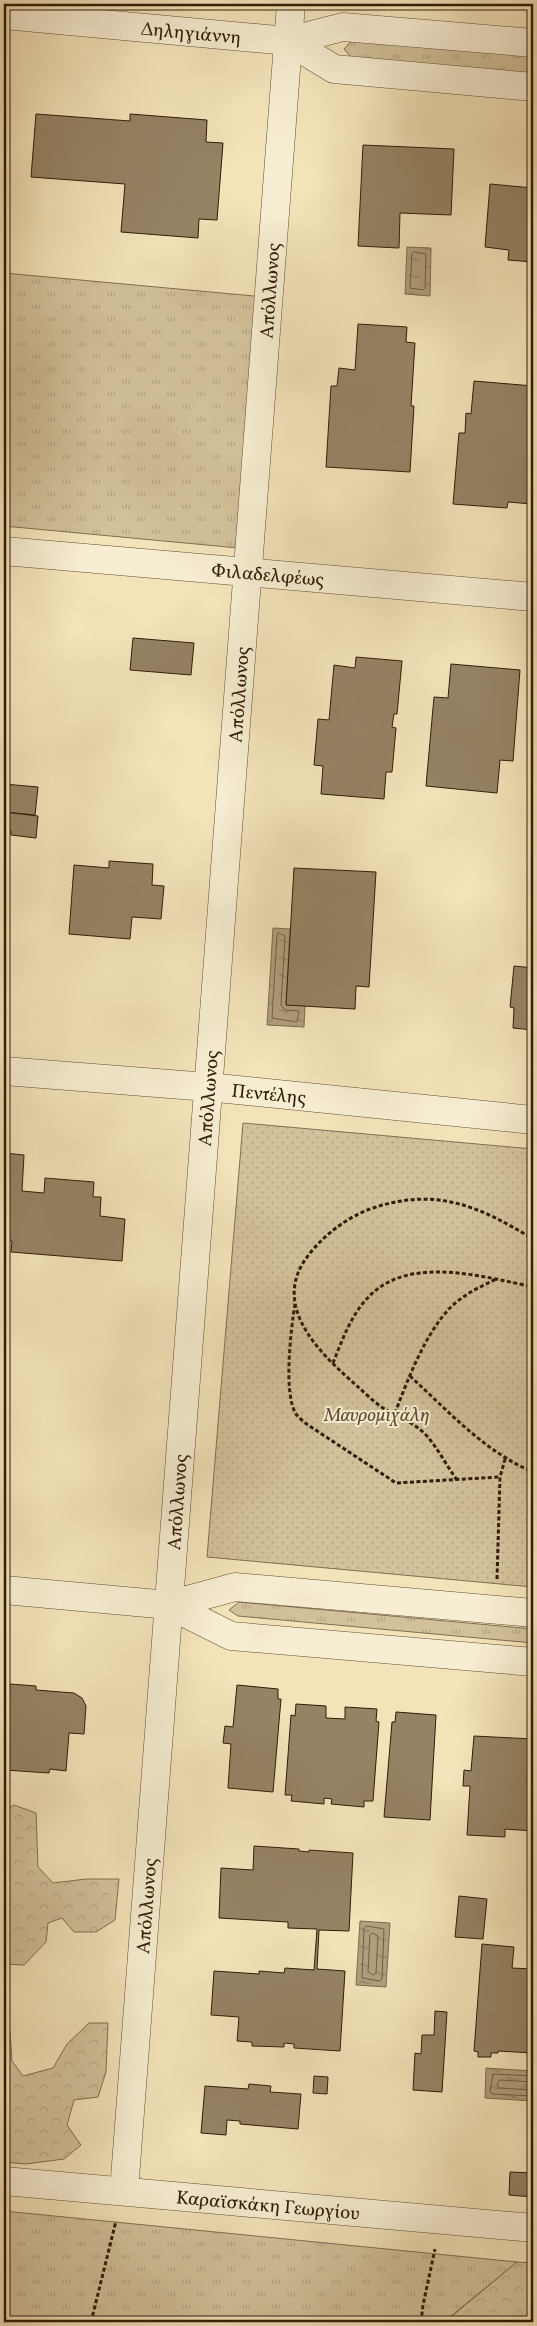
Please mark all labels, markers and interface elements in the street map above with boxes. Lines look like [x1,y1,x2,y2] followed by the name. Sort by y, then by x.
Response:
[140,17,242,52] street label: Δηληγιάννη
[254,242,288,340] street label: Απόλλωνος
[210,558,325,594] street label: Φιλαδελφέως
[224,646,257,743] street label: Απόλλωνος
[193,1049,226,1147] street label: Απόλλωνος
[230,1078,307,1112] street label: Πεντέλης
[323,1403,430,1429] park label: Μαυρομιχάλη
[162,1453,195,1551] street label: Απόλλωνος
[131,1857,164,1955] street label: Απόλλωνος
[175,2185,361,2228] street label: Καραϊσκάκη Γεωργίου

